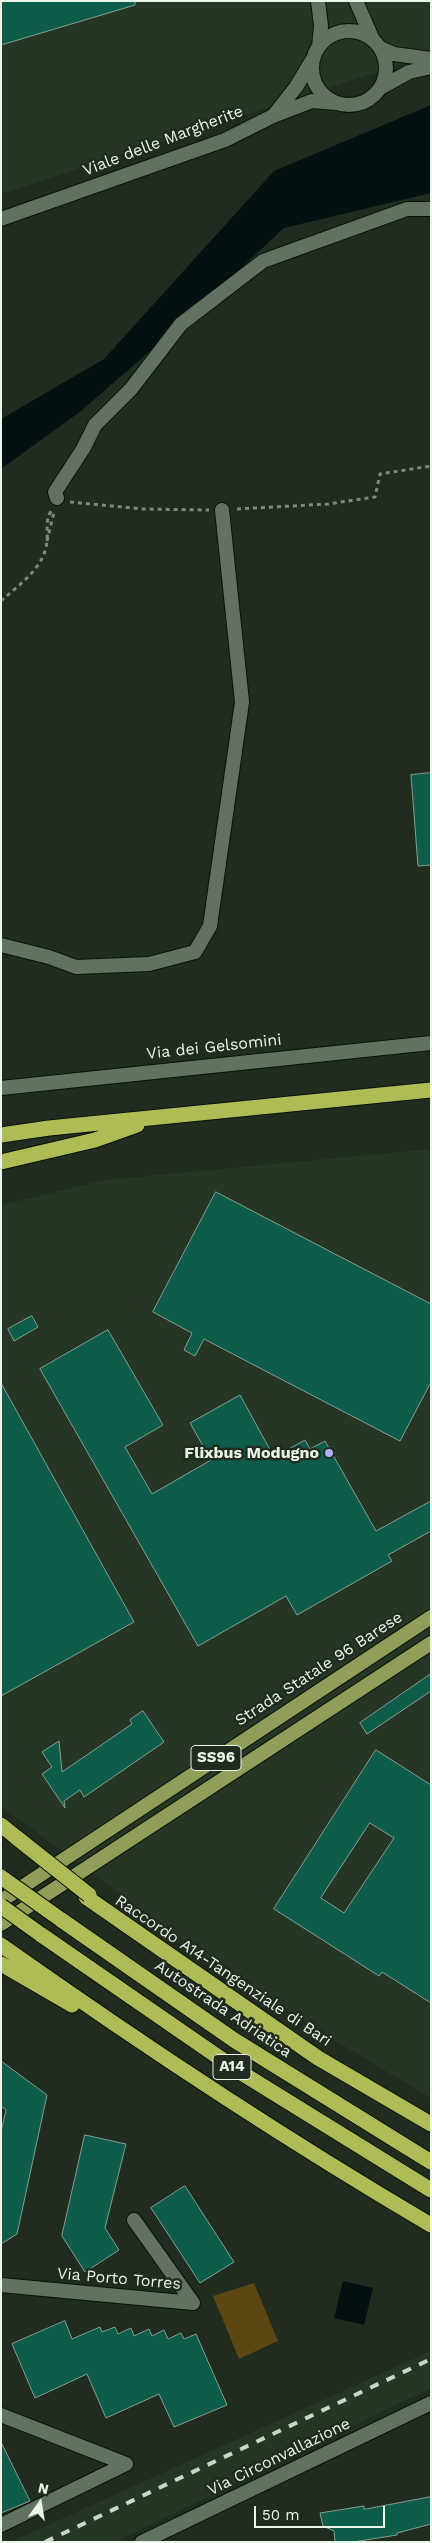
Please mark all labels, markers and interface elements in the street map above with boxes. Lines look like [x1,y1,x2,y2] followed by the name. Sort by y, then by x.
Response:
[80,102,246,180] street label: Viale delle Margherite
[146,1030,282,1064] street label: Via dei Gelsomini
[184,1443,319,1463] place label: Flixbus Modugno
[323,1447,335,1459] marker: Flixbus Modugno
[232,1608,406,1730] street label: Strada Statale 96 Barese
[191,1746,241,1770] road number: SS96
[111,1891,335,2051] street label: Raccordo A14-Tangenziale di Bari
[151,1956,295,2062] street label: Autostrada Adriatica
[213,2054,251,2080] road number: A14
[56,2264,182,2294] street label: Via Porto Torres
[204,2414,354,2500] street label: Via Circonvallazione
[15,2478,65,2528] north arrow
[37,2479,50,2497] text: N
[257,2496,388,2528] scale bar
[262,2506,299,2524] text: 50 m

